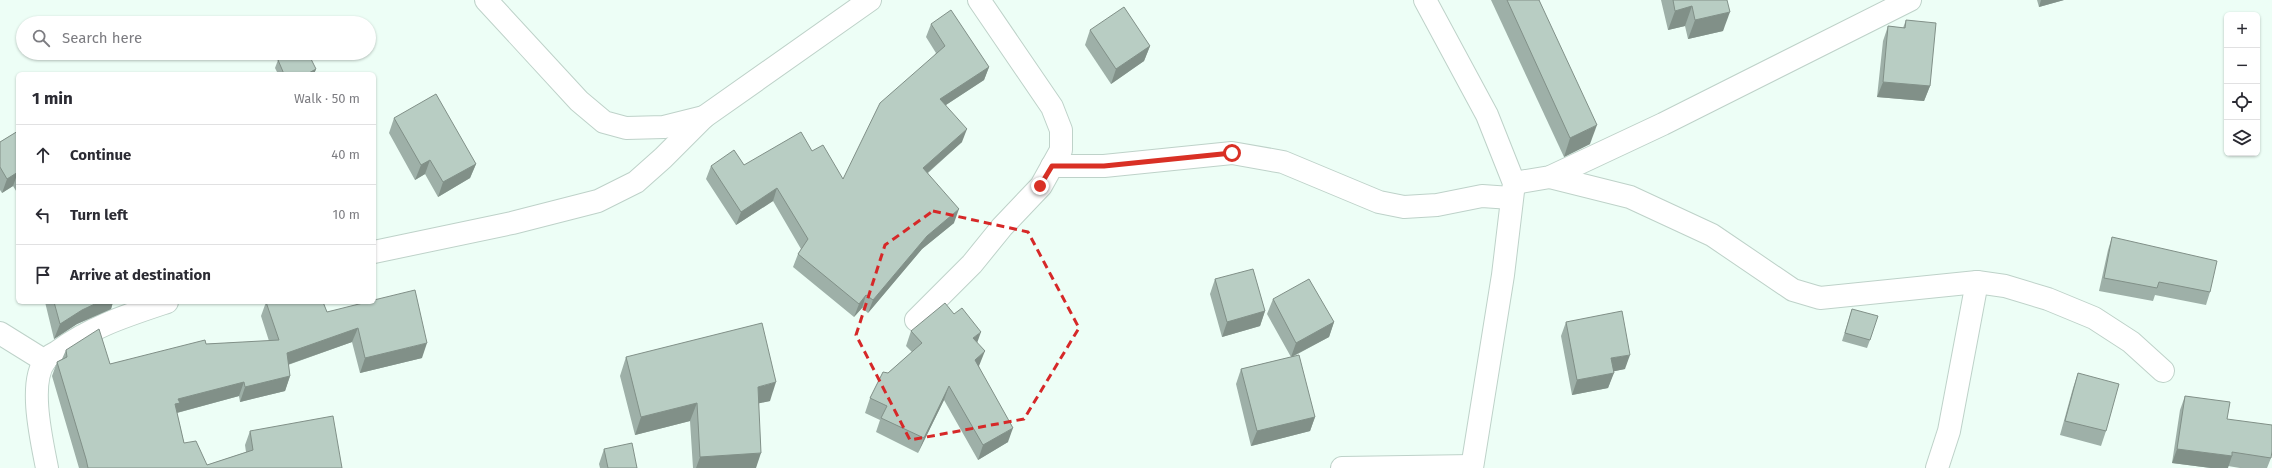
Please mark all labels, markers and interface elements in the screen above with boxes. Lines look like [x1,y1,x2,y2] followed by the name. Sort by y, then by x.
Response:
[2224,12,2260,156] map controls
[2224,12,2260,48] button: +
[16,16,376,60] search box
[30,27,52,49] icon: search
[62,29,142,47] text: Search here
[2224,48,2260,84] button: −
[2224,84,2260,120] button: locate
[32,88,73,109] text: 1 min
[294,91,360,106] text: Walk · 50 m
[2224,120,2260,156] button: layers
[32,144,54,166] icon: ahead
[1223,144,1241,162] route start
[70,146,131,164] text: Continue
[331,147,360,162] text: 40 m
[1031,177,1049,195] route end
[32,204,54,226] icon: left
[70,206,128,224] text: Turn left
[333,207,360,222] text: 10 m
[32,264,54,286] icon: arrive
[70,266,211,284] text: Arrive at destination

